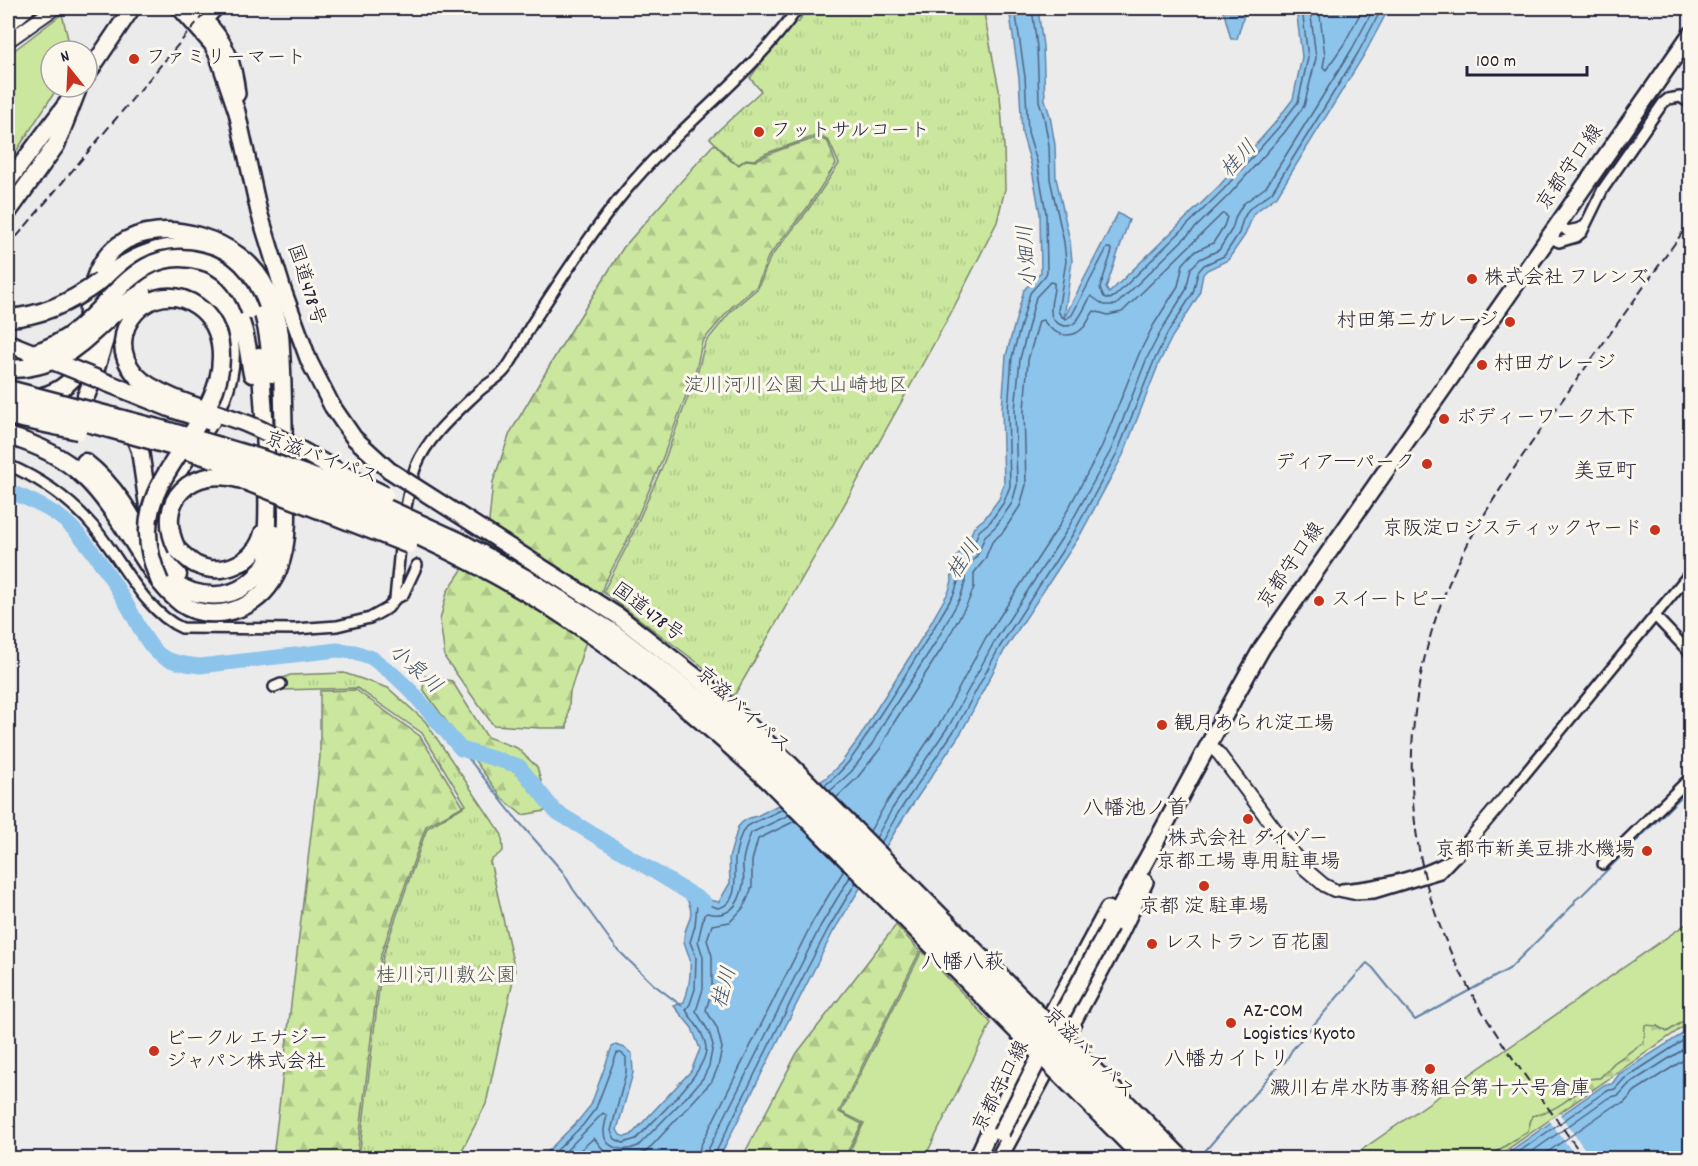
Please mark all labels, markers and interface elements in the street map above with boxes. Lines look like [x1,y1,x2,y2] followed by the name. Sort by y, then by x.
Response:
[39,39,99,99] north arrow
[1467,39,1587,77] scale bar
[58,45,73,69] text: N
[146,45,306,73] place label: ファミリーマート
[1476,50,1516,75] text: 100 m
[127,52,141,66] marker: ファミリーマート
[771,118,930,146] place label: フットサルコート
[1531,119,1611,217] street label: 京都守口線
[752,125,766,139] marker: フットサルコート
[1215,134,1265,186] water label: 桂川
[1012,224,1046,288] water label: 小畑川
[279,241,331,329] street label: 国道478号
[1484,265,1649,293] place label: 株式会社 フレンズ
[1465,272,1479,286] marker: 株式会社 フレンズ
[1337,308,1498,336] place label: 村田第二ガレージ
[1503,315,1517,329] marker: 村田第二ガレージ
[1494,351,1615,379] place label: 村田ガレージ
[1475,358,1489,372] marker: 村田ガレージ
[684,373,908,401] park label: 淀川河川公園 大山崎地区
[1456,405,1636,433] place label: ボディーワーク木下
[1437,412,1451,426] marker: ボディーワーク木下
[260,425,382,493] street label: 京滋バイパス
[1275,450,1415,478] place label: ディア―パーク
[1420,457,1434,471] marker: ディア―パーク
[1574,458,1637,488] district label: 美豆町
[1383,516,1643,544] place label: 京阪淀ロジスティックヤード
[1252,517,1332,615] street label: 京都守口線
[1648,523,1662,537] marker: 京阪淀ロジスティックヤード
[941,534,989,586] water label: 桂川
[605,577,689,649] street label: 国道478号
[1331,587,1448,615] place label: スイートピー
[1312,594,1326,608] marker: スイートピー
[381,638,447,702] water label: 小泉川
[688,661,796,761] street label: 京滋バイパス
[1174,711,1334,739] place label: 観月あられ淀工場
[1155,718,1169,732] marker: 観月あられ淀工場
[1083,795,1188,825] district label: 八幡池ノ首
[1241,812,1255,826] marker: 株式会社 ダイゾー 京都工場 専用駐車場
[1156,826,1340,877] place label: 株式会社 ダイゾー 京都工場 専用駐車場
[1435,837,1635,865] place label: 京都市新美豆排水機場
[1640,844,1654,858] marker: 京都市新美豆排水機場
[1197,879,1211,893] marker: 京都 淀 駐車場
[1139,894,1269,922] place label: 京都 淀 駐車場
[1164,930,1330,958] place label: レストラン 百花園
[1145,937,1159,951] marker: レストラン 百花園
[921,949,1005,979] district label: 八幡八萩
[376,963,516,991] park label: 桂川河川敷公園
[706,964,746,1012] water label: 桂川
[1243,998,1356,1049] place label: AZ-COM Logistics Kyoto
[1036,1002,1140,1106] street label: 京滋バイパス
[1224,1016,1238,1030] marker: AZ-COM Logistics Kyoto
[166,1026,328,1077] place label: ビークル エナジー ジャパン株式会社
[967,1036,1037,1138] street label: 京都守口線
[147,1044,161,1058] marker: ビークル エナジー ジャパン株式会社
[1164,1046,1290,1076] district label: 八幡カイトリ
[1423,1062,1437,1076] marker: 澱川右岸水防事務組合第十六号倉庫
[1270,1076,1590,1104] place label: 澱川右岸水防事務組合第十六号倉庫

